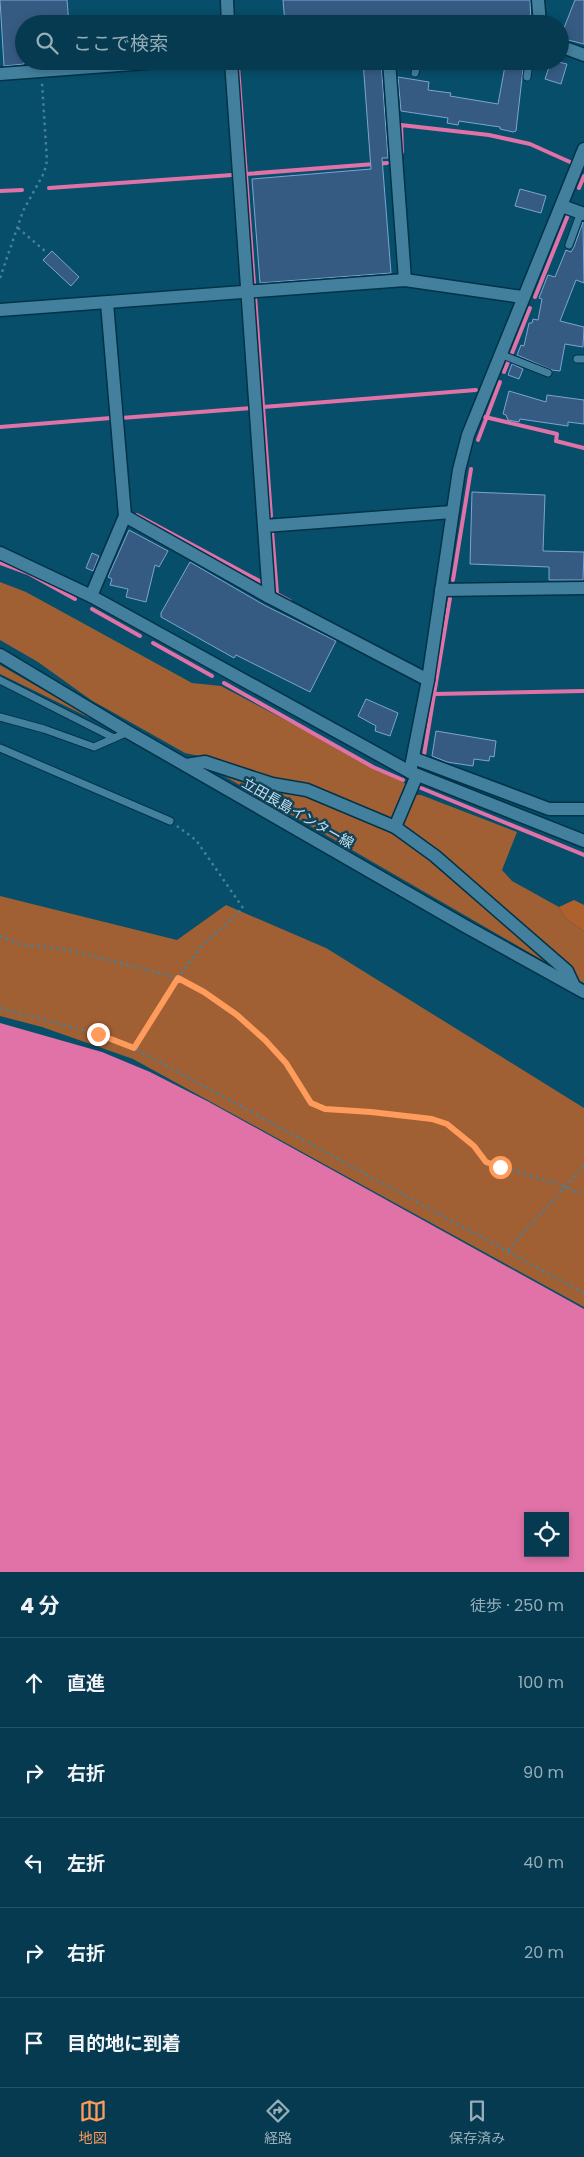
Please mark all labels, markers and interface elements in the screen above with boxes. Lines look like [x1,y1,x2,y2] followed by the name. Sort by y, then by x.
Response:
[15,15,569,70] search box
[33,29,61,57] icon: search
[73,30,168,57] text: ここで検索
[238,773,358,853] street label: 立田長島インター線
[87,1023,110,1046] route end
[489,1156,512,1179] route start
[524,1512,569,1557] map controls
[524,1512,569,1557] button: locate
[20,1591,60,1620] text: 4 分
[470,1594,564,1617] text: 徒歩 · 250 m
[20,1669,48,1697] icon: ahead
[67,1670,105,1697] text: 直進
[518,1671,564,1694] text: 100 m
[20,1759,48,1787] icon: right
[67,1760,105,1787] text: 右折
[523,1761,564,1784] text: 90 m
[20,1849,48,1877] icon: left
[67,1850,105,1877] text: 左折
[523,1851,564,1874] text: 40 m
[20,1939,48,1967] icon: right
[67,1940,105,1967] text: 右折
[524,1941,564,1964] text: 20 m
[20,2029,48,2057] icon: arrive
[67,2030,181,2057] text: 目的地に到着
[79,2097,107,2149] tab: 地図
[264,2097,292,2149] tab: 経路
[449,2097,505,2149] tab: 保存済み

